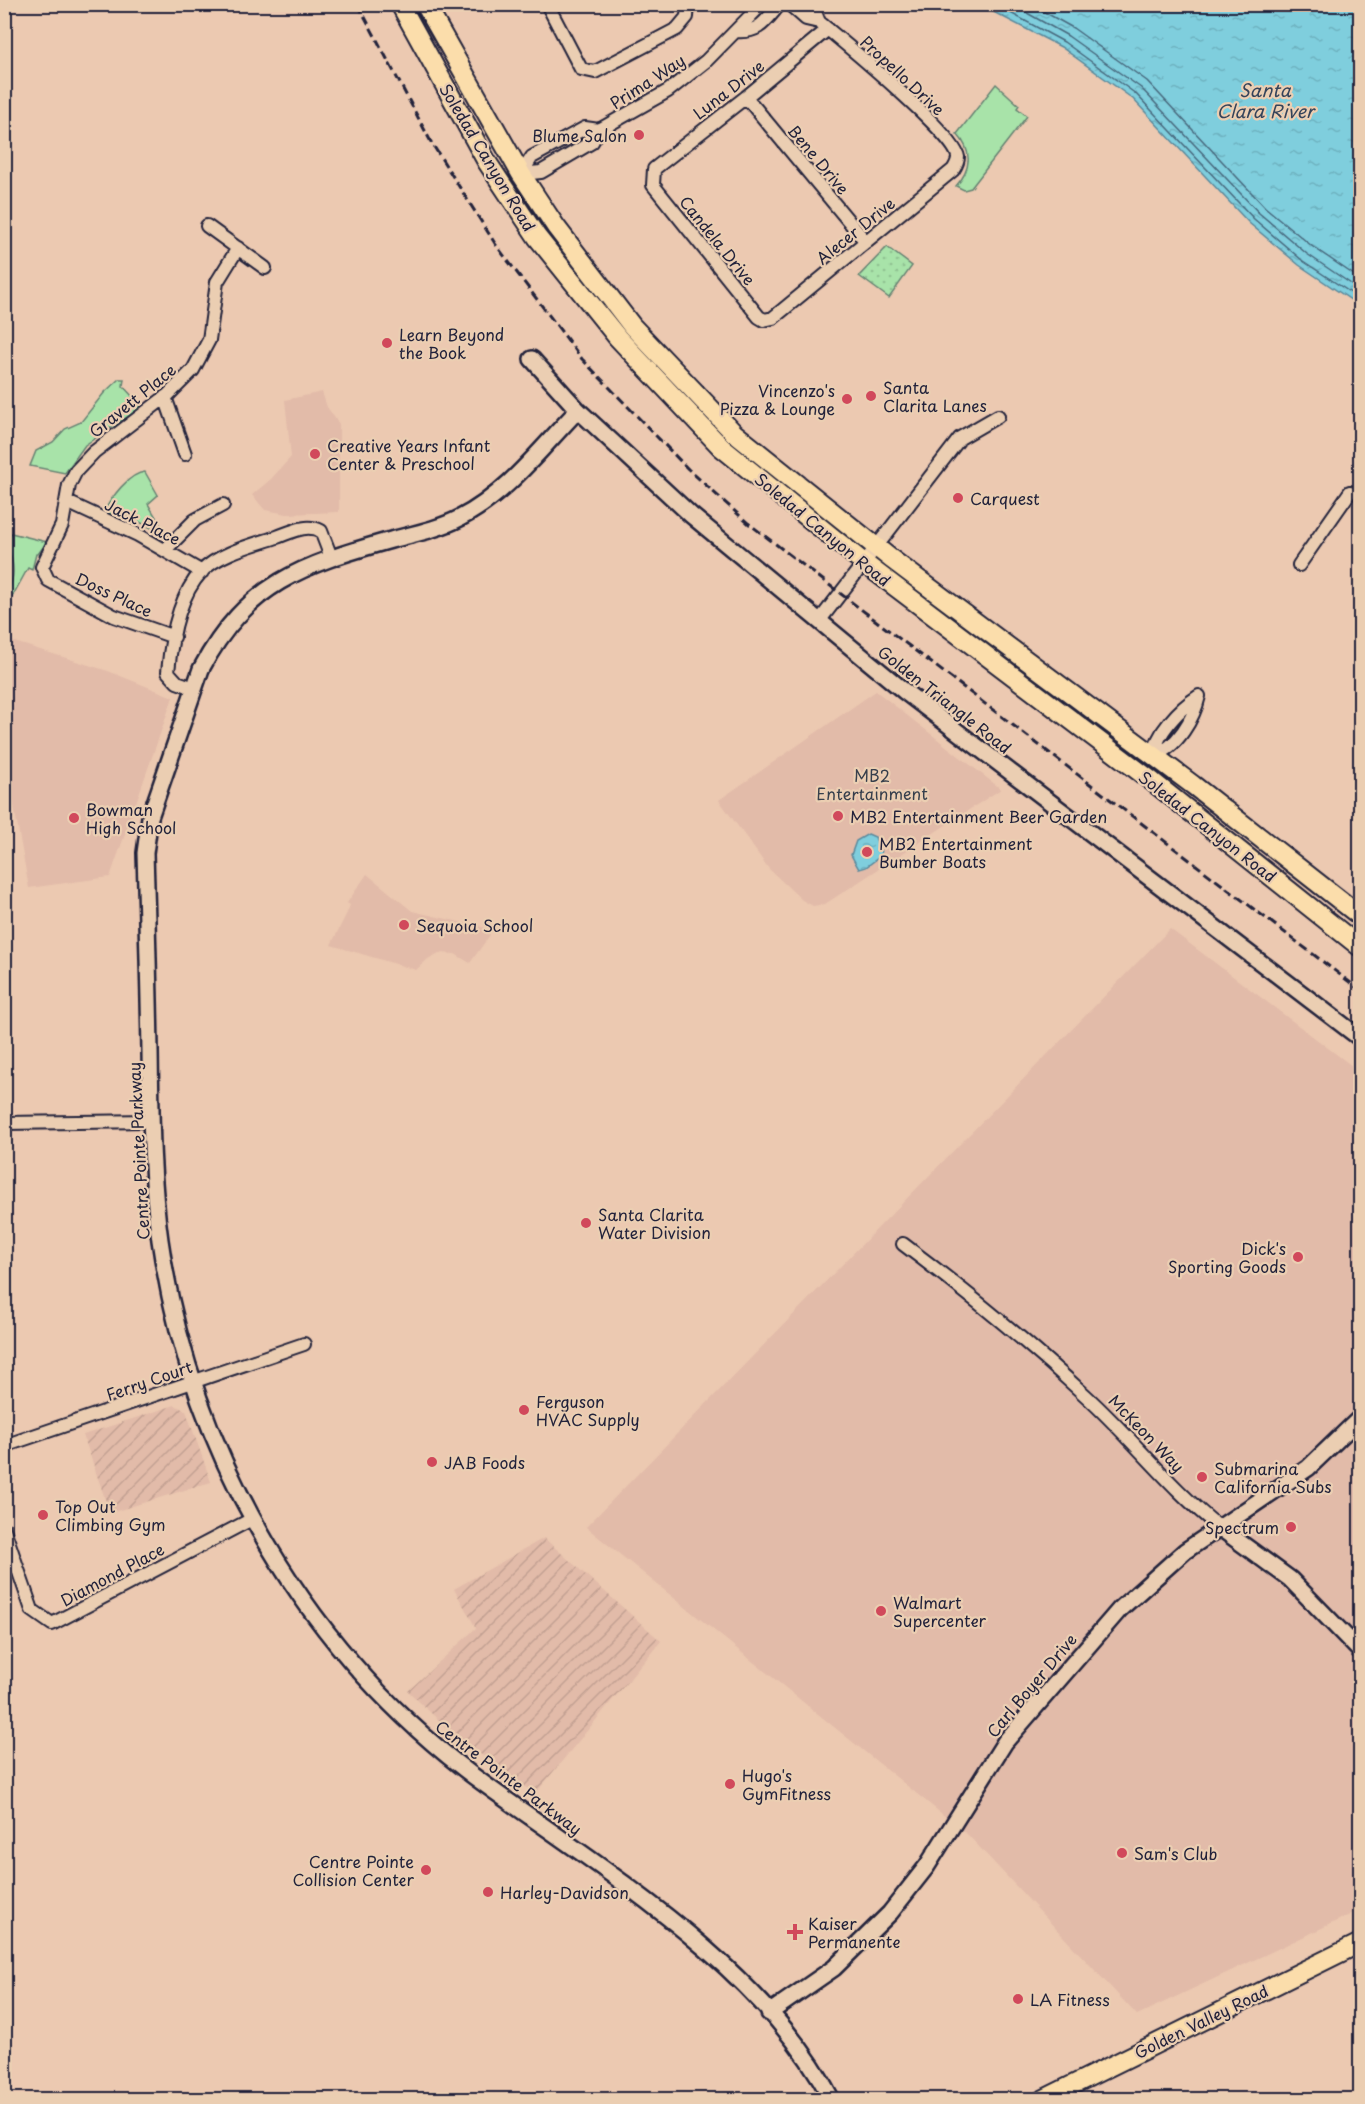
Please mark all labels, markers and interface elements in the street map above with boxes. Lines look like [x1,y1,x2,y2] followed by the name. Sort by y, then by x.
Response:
[856,30,950,120] street label: Propello Drive
[605,48,689,114] street label: Prima Way
[687,53,769,125] street label: Luna Drive
[1216,76,1316,124] water label: Santa Clara River
[434,78,542,236] street label: Soledad Canyon Road
[783,119,855,199] street label: Bene Drive
[532,123,627,147] place label: Blume Salon
[632,128,646,142] marker: Blume Salon
[674,190,762,290] street label: Candela Drive
[810,190,900,269] street label: Alecer Drive
[399,322,504,364] place label: Learn Beyond the Book
[380,336,394,350] marker: Learn Beyond the Book
[83,357,181,443] street label: Gravett Place
[883,375,987,417] place label: Santa Clarita Lanes
[720,378,835,420] place label: Vincenzo's Pizza & Lounge
[864,389,878,403] marker: Santa Clarita Lanes
[840,392,854,406] marker: Vincenzo's Pizza & Lounge
[327,433,491,475] place label: Creative Years Infant Center & Preschool
[308,447,322,461] marker: Creative Years Infant Center & Preschool
[750,467,896,591] street label: Soledad Canyon Road
[970,486,1040,510] place label: Carquest
[951,491,965,505] marker: Carquest
[101,492,185,550] street label: Jack Place
[72,566,156,622] street label: Doss Place
[873,639,1017,759] street label: Golden Triangle Road
[816,763,928,805] park label: MB2 Entertainment
[1134,765,1282,887] street label: Soledad Canyon Road
[86,797,176,839] place label: Bowman High School
[850,804,1107,828] place label: MB2 Entertainment Beer Garden
[831,809,845,823] marker: MB2 Entertainment Beer Garden
[67,811,81,825] marker: Bowman High School
[879,831,1033,873] place label: MB2 Entertainment Bumber Boats
[860,845,874,859] marker: MB2 Entertainment Bumber Boats
[416,913,533,937] place label: Sequoia School
[397,918,411,932] marker: Sequoia School
[121,1062,155,1240] street label: Centre Pointe Parkway
[598,1202,711,1244] place label: Santa Clarita Water Division
[579,1216,593,1230] marker: Santa Clarita Water Division
[1168,1236,1286,1278] place label: Dick's Sporting Goods
[1291,1250,1305,1264] marker: Dick's Sporting Goods
[103,1354,196,1406] street label: Ferry Court
[536,1389,640,1431] place label: Ferguson HVAC Supply
[1104,1389,1190,1477] street label: McKeon Way
[517,1403,531,1417] marker: Ferguson HVAC Supply
[444,1450,525,1474] place label: JAB Foods
[425,1455,439,1469] marker: JAB Foods
[1214,1456,1332,1498] place label: Submarina California Subs
[1195,1470,1209,1484] marker: Submarina California Subs
[55,1494,166,1536] place label: Top Out Climbing Gym
[36,1508,50,1522] marker: Top Out Climbing Gym
[1205,1515,1279,1539] place label: Spectrum
[1284,1520,1298,1534] marker: Spectrum
[56,1537,168,1611] street label: Diamond Place
[893,1590,987,1632] place label: Walmart Supercenter
[874,1604,888,1618] marker: Walmart Supercenter
[980,1628,1082,1742] street label: Carl Boyer Drive
[431,1714,587,1840] street label: Centre Pointe Parkway
[742,1763,831,1805] place label: Hugo's GymFitness
[723,1777,737,1791] marker: Hugo's GymFitness
[1134,1841,1217,1865] place label: Sam's Club
[1115,1846,1129,1860] marker: Sam's Club
[293,1849,415,1891] place label: Centre Pointe Collision Center
[419,1863,433,1877] marker: Centre Pointe Collision Center
[500,1880,629,1904] place label: Harley-Davidson
[481,1885,495,1899] marker: Harley-Davidson
[808,1911,900,1953] place label: Kaiser Permanente
[786,1923,804,1941] marker: Kaiser Permanente
[1130,1978,1272,2064] street label: Golden Valley Road
[1030,1987,1110,2011] place label: LA Fitness
[1011,1992,1025,2006] marker: LA Fitness

